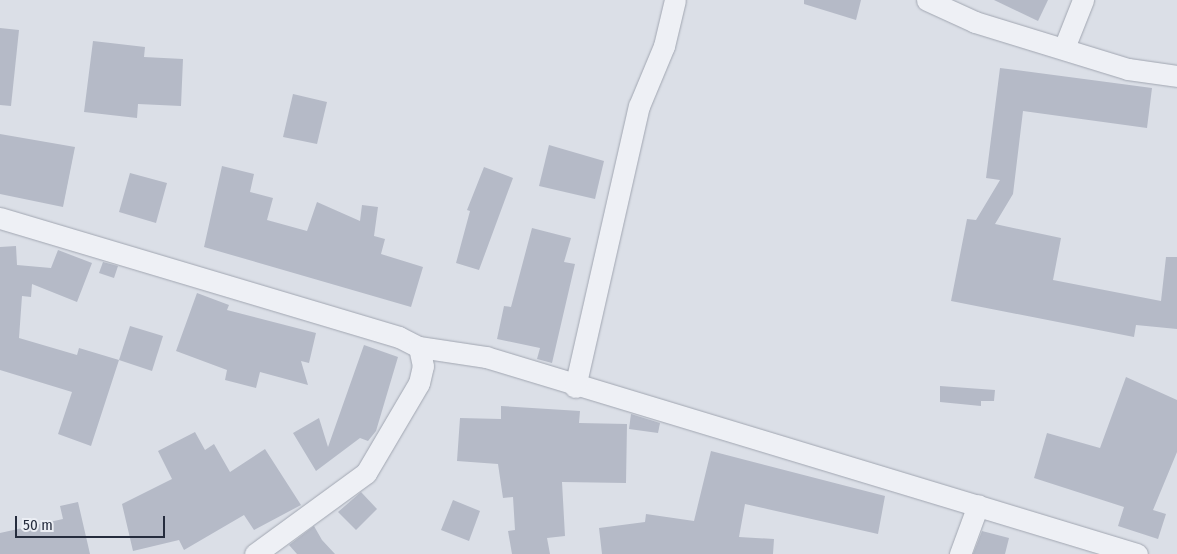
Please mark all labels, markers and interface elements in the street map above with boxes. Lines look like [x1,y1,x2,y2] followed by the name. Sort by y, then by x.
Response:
[18,506,168,538] scale bar
[23,516,53,534] text: 50 m

